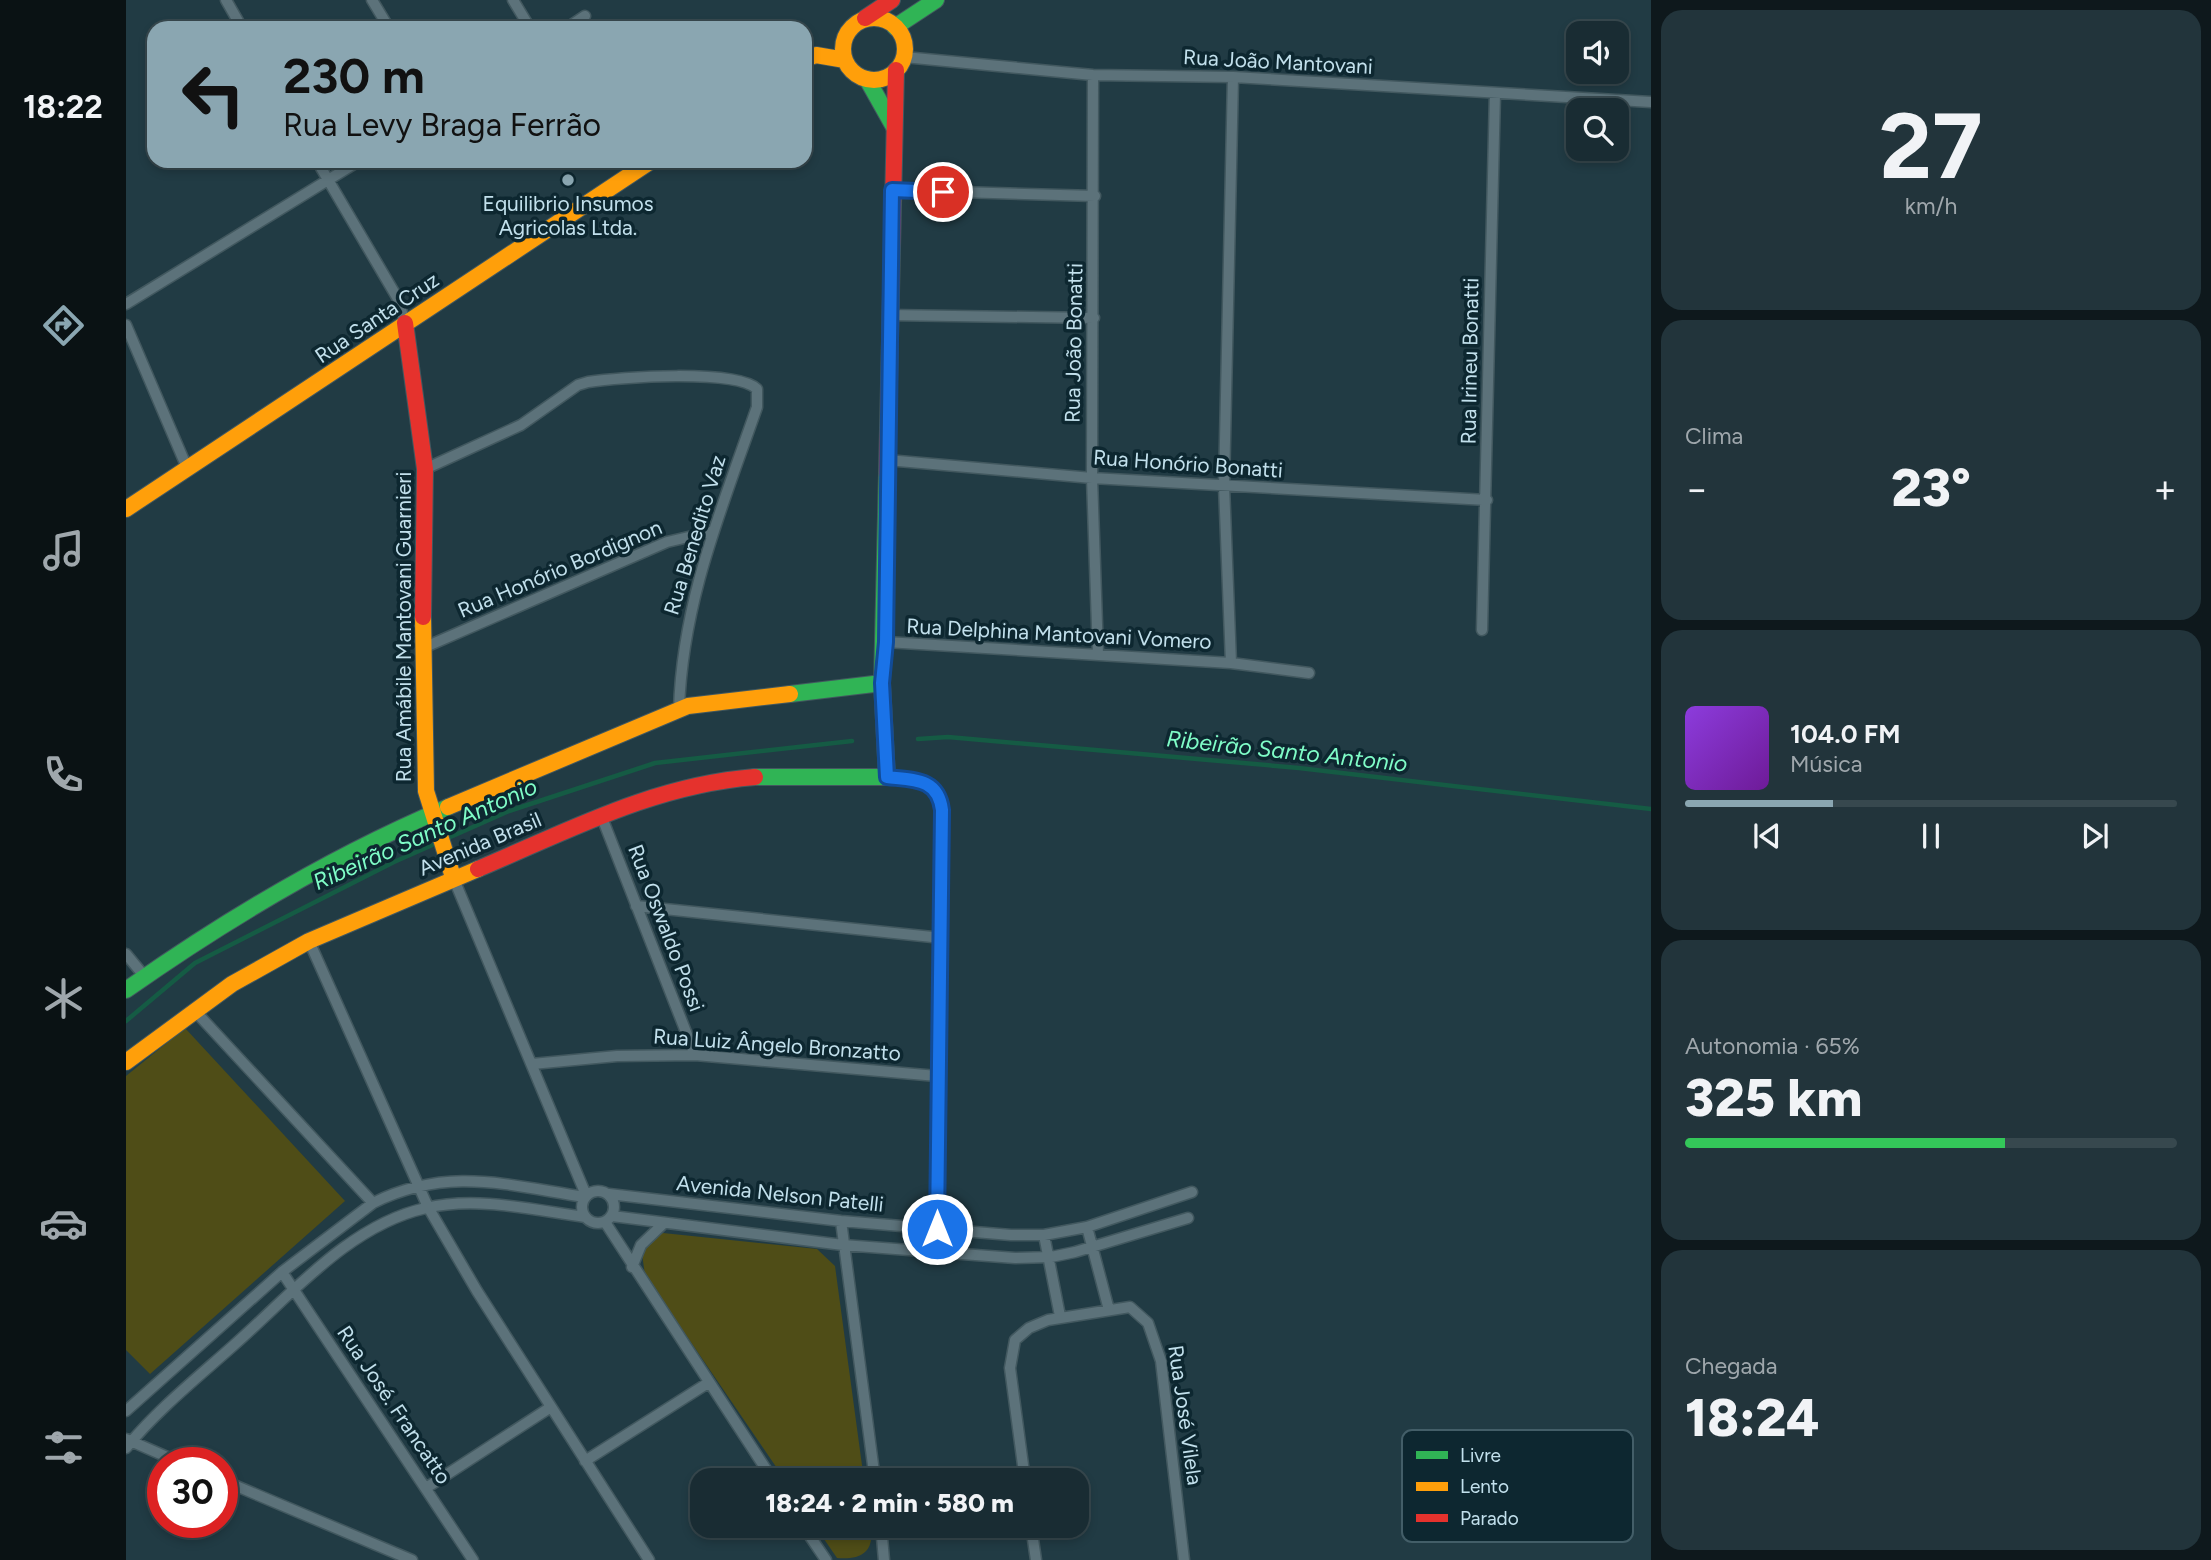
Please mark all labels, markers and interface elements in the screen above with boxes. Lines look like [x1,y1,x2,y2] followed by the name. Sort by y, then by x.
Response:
[1566,21,1629,161] map controls
[1566,21,1629,84] button: sound
[1183,44,1373,79] street label: Rua João Mantovani
[283,46,425,105] text: 230 m
[168,49,259,140] icon: left
[23,88,103,126] text: 18:22
[1879,92,1983,201] text: 27
[1566,98,1629,161] button: search
[283,106,601,144] text: Rua Levy Braga Ferrão
[913,162,973,222] pin
[560,172,576,188] marker: Equilibrio Insumos Agricolas Ltda.
[924,173,962,211] icon: arrive
[482,191,654,240] place label: Equilibrio Insumos Agricolas Ltda.
[1905,192,1957,220] text: km/h
[1060,263,1087,423] street label: Rua João Bonatti
[310,267,443,368] street label: Rua Santa Cruz
[1456,277,1483,445] street label: Rua Irineu Bonatti
[39,301,88,350] icon: directions
[1685,422,1743,450] text: Clima
[1092,444,1284,483] street label: Rua Honório Bonatti
[658,452,731,618] street label: Rua Benedito Vaz
[1891,457,1971,519] text: 23°
[1685,466,1709,512] text: −
[2153,466,2177,512] text: +
[391,472,416,782] street label: Rua Amábile Mantovani Guarnieri
[454,514,666,623] street label: Rua Honório Bordignon
[39,526,88,575] icon: music
[906,613,1212,654] street label: Rua Delphina Mantovani Vomero
[1790,718,1900,750] text: 104.0 FM
[1165,724,1409,778] water label: Ribeirão Santo Antonio
[39,750,88,799] icon: phone
[1790,750,1863,778] text: Música
[309,772,541,896] water label: Ribeirão Santo Antonio
[415,806,545,881] street label: Avenida Brasil
[1748,817,1786,855] icon: previous
[1912,817,1950,855] icon: pause
[2076,817,2114,855] icon: next
[623,841,710,1015] street label: Rua Oswaldo Possi
[39,974,88,1023] icon: climate
[652,1023,902,1066] street label: Rua Luiz Ângelo Bronzatto
[1685,1032,1860,1060] text: Autonomia · 65%
[1685,1067,1862,1129] text: 325 km
[675,1170,885,1217] street label: Avenida Nelson Patelli
[900,1192,974,1266] position arrow
[39,1199,88,1248] icon: car
[332,1321,457,1489] street label: Rua José. Francatto
[1163,1343,1208,1487] street label: Rua José Vilela
[1685,1352,1777,1380] text: Chegada
[1685,1387,1820,1449] text: 18:24
[39,1423,88,1472] icon: filters
[1402,1430,1633,1542] legend
[1460,1444,1501,1467] text: Livre
[147,1447,238,1538] speed limit sign: 30
[1460,1475,1509,1498] text: Lento
[765,1487,1014,1519] text: 18:24 · 2 min · 580 m
[1460,1507,1519,1530] text: Parado

